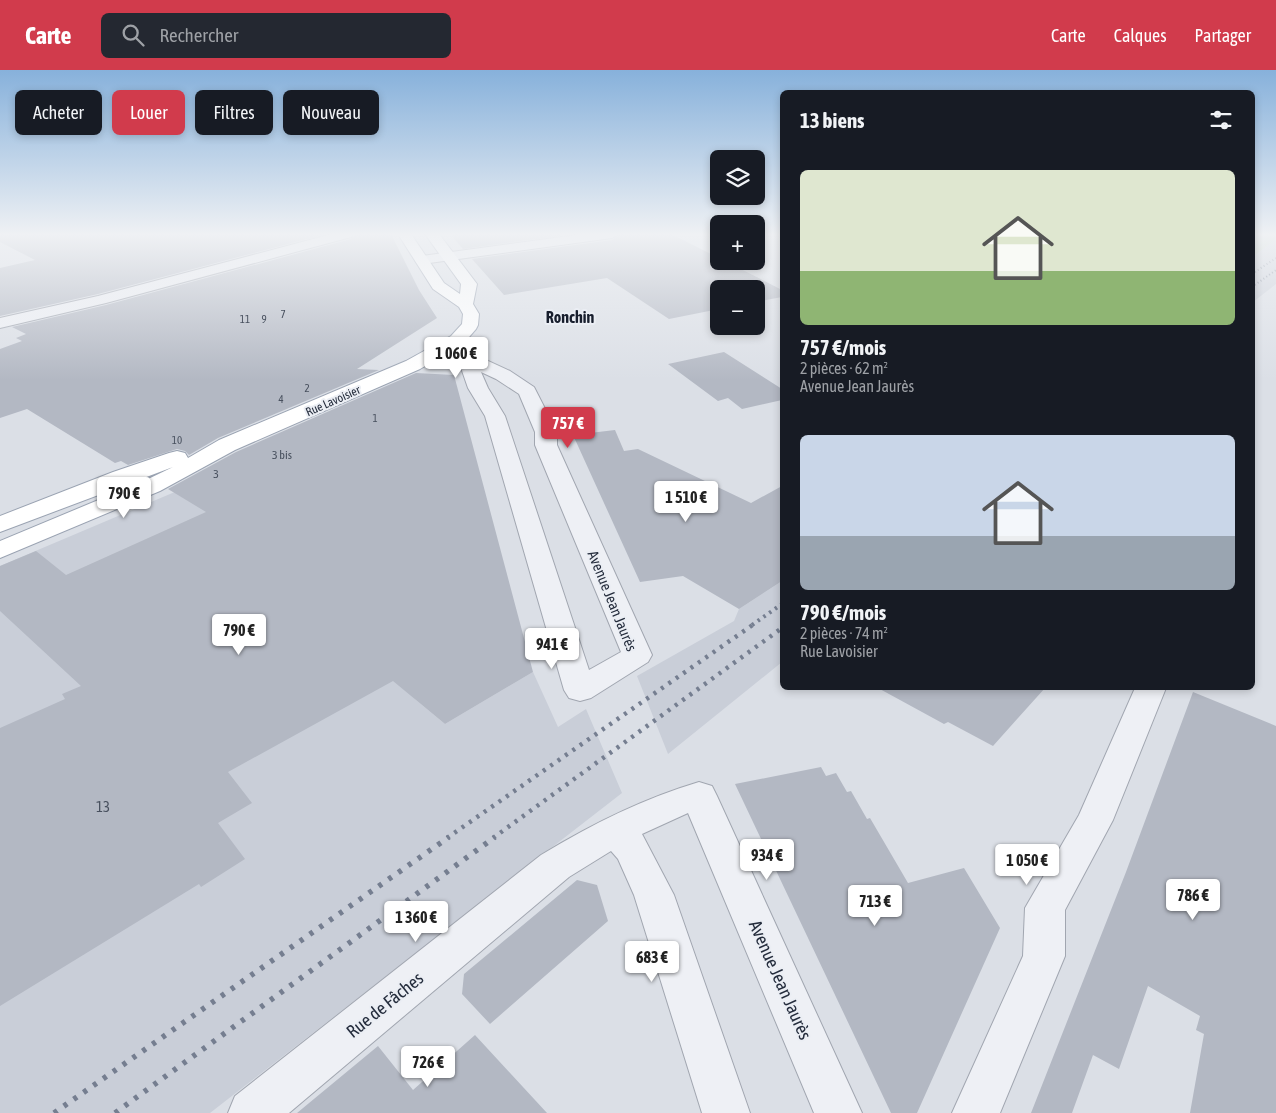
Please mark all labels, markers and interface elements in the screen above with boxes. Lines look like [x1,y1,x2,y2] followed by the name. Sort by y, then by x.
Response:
[101,13,451,58] search box
[119,21,147,49] icon: search
[25,22,71,49] text: Carte
[159,24,238,46] text: Rechercher
[1051,25,1086,46] text: Carte
[1114,25,1167,46] text: Calques
[1195,25,1251,46] text: Partager
[15,90,102,135] chip: Acheter
[112,90,185,135] chip: Louer
[195,90,273,135] chip: Filtres
[283,90,379,135] chip: Nouveau
[1207,106,1235,134] icon: filters
[800,108,865,132] text: 13 biens
[710,150,765,335] map controls
[710,150,765,205] button: layers
[973,203,1063,293] icon: home
[710,215,765,270] button: +
[710,280,765,335] button: −
[280,308,286,320] house number: 7
[546,308,594,326] district label: Ronchin
[240,313,250,325] house number: 11
[261,313,267,325] house number: 9
[800,335,886,359] text: 757 €/mois
[410,336,502,379] pin: 1 060 €
[435,344,477,362] text: 1 060 €
[800,359,888,377] text: 2 pièces · 62 m²
[800,377,914,395] text: Avenue Jean Jaurès
[304,382,310,394] house number: 2
[304,383,363,419] street label: Rue Lavoisier
[278,393,284,405] house number: 4
[533,406,603,449] pin: 757 €
[372,412,378,424] house number: 1
[552,414,584,432] text: 757 €
[172,434,182,446] house number: 10
[272,448,292,462] house number: 3 bis
[213,467,219,481] house number: 3
[973,468,1063,558] icon: home
[89,476,159,519] pin: 790 €
[640,480,732,523] pin: 1 510 €
[108,484,140,502] text: 790 €
[665,488,707,506] text: 1 510 €
[585,548,640,654] street label: Avenue Jean Jaurès
[800,600,886,624] text: 790 €/mois
[204,614,274,656] pin: 790 €
[223,621,255,639] text: 790 €
[800,624,888,642] text: 2 pièces · 74 m²
[517,628,587,670] pin: 941 €
[536,635,568,653] text: 941 €
[800,642,878,660] text: Rue Lavoisier
[96,798,110,815] house number: 13
[732,838,802,881] pin: 934 €
[981,844,1073,886] pin: 1 050 €
[751,846,783,864] text: 934 €
[1006,851,1048,869] text: 1 050 €
[1158,878,1228,921] pin: 786 €
[840,884,910,927] pin: 713 €
[1177,886,1209,904] text: 786 €
[859,892,891,910] text: 713 €
[370,900,462,943] pin: 1 360 €
[395,908,437,926] text: 1 360 €
[745,917,816,1043] street label: Avenue Jean Jaurès
[617,940,687,983] pin: 683 €
[636,948,668,966] text: 683 €
[342,967,427,1042] street label: Rue de Fâches
[393,1046,463,1088] pin: 726 €
[412,1053,444,1071] text: 726 €

